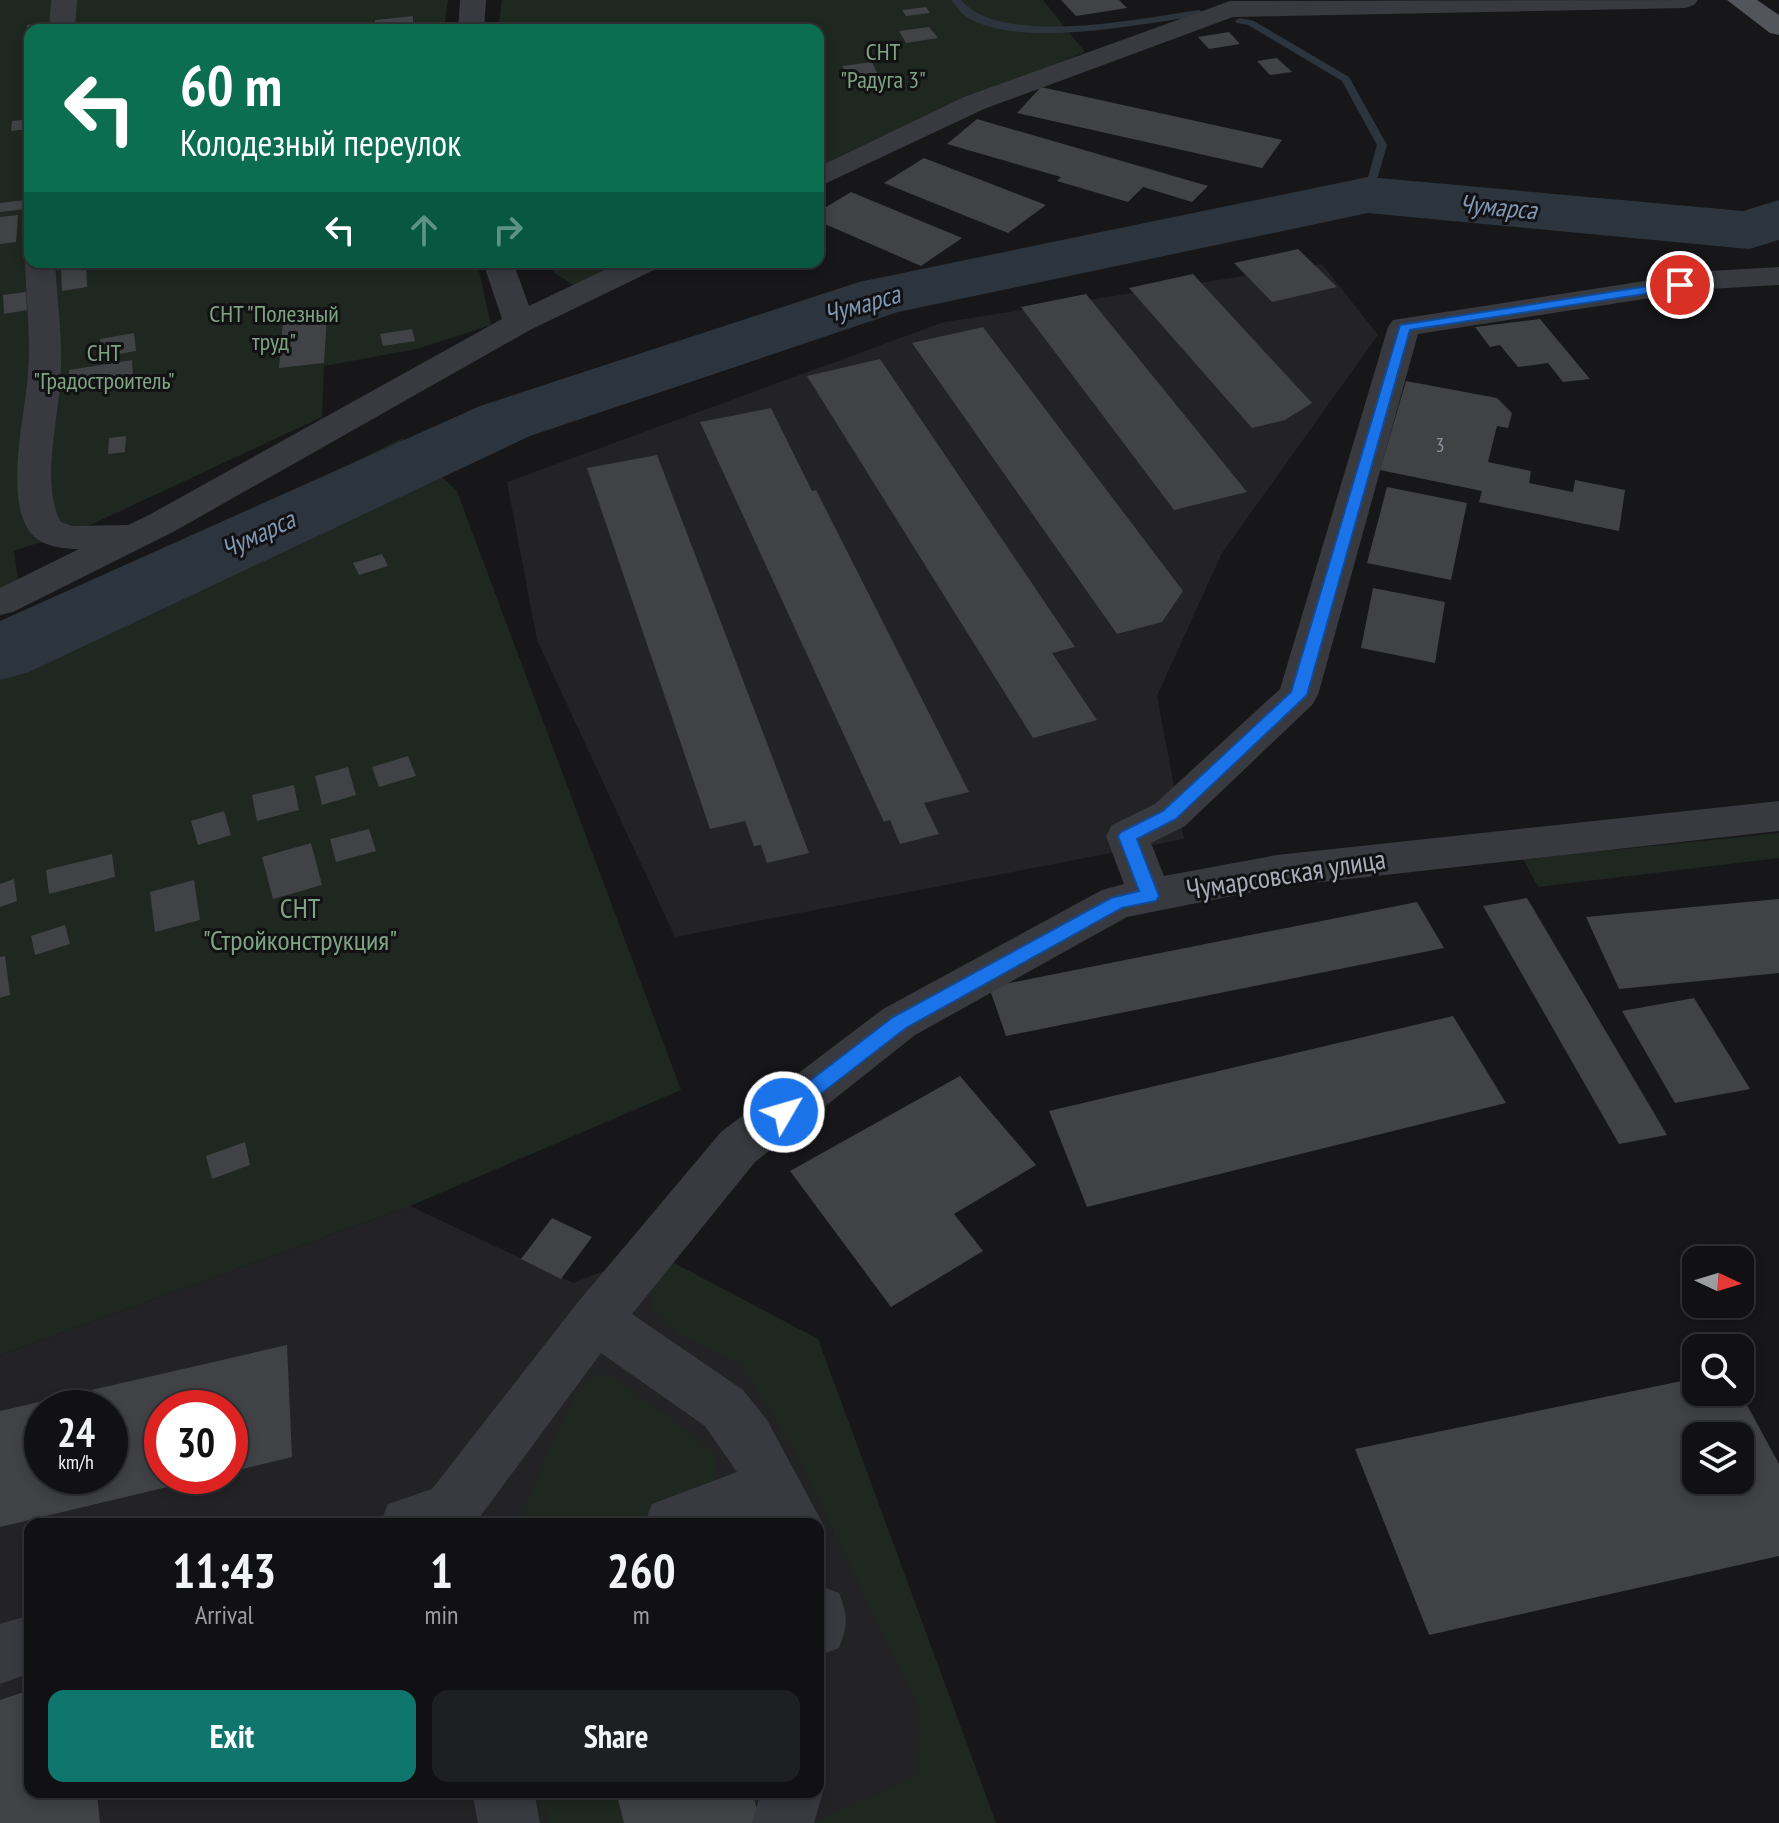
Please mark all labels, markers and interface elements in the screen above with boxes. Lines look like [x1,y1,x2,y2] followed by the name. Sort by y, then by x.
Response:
[840,36,926,95] park label: СНТ "Радуга 3"
[180,49,282,121] text: 60 m
[48,56,152,160] icon: left
[180,119,461,166] text: Колодезный переулок
[1458,187,1540,226] water label: Чумарса
[318,208,362,252] icon: left
[402,208,446,252] icon: ahead
[486,208,530,252] icon: right
[1646,251,1714,319] pin
[1658,263,1702,307] icon: arrive
[820,277,905,330] water label: Чумарса
[209,298,339,357] park label: СНТ "Полезный труд"
[33,337,175,396] park label: СНТ "Градостроитель"
[1436,432,1445,458] house number: 3
[216,502,301,565] water label: Чумарса
[1184,840,1388,908] street label: Чумарсовская улица
[203,889,397,958] park label: СНТ "Стройконструкция"
[742,1070,826,1154] position arrow
[1682,1246,1754,1318] north arrow
[1682,1246,1754,1494] map controls
[1682,1334,1754,1406] button: search
[144,1390,248,1494] speed limit sign: 30
[57,1406,95,1458] text: 24
[1682,1422,1754,1494] button: layers
[58,1449,94,1475] text: km/h
[172,1539,276,1601] text: 11:43
[430,1539,453,1601] text: 1
[607,1539,676,1601] text: 260
[195,1598,254,1631] text: Arrival
[424,1598,458,1631] text: min
[633,1598,650,1631] text: m
[48,1690,416,1782] button: Exit
[432,1690,800,1782] button: Share

